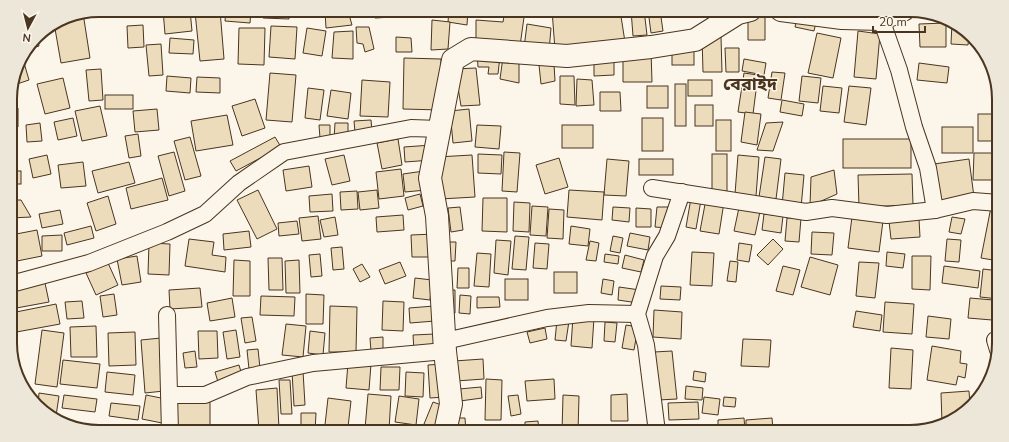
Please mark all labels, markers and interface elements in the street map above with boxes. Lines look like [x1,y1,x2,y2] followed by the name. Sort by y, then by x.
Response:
[8,8,48,48] north arrow
[873,8,925,34] scale bar
[879,14,907,30] text: 20 m
[22,29,32,45] text: N
[723,72,778,96] district label: বেরাইদ

